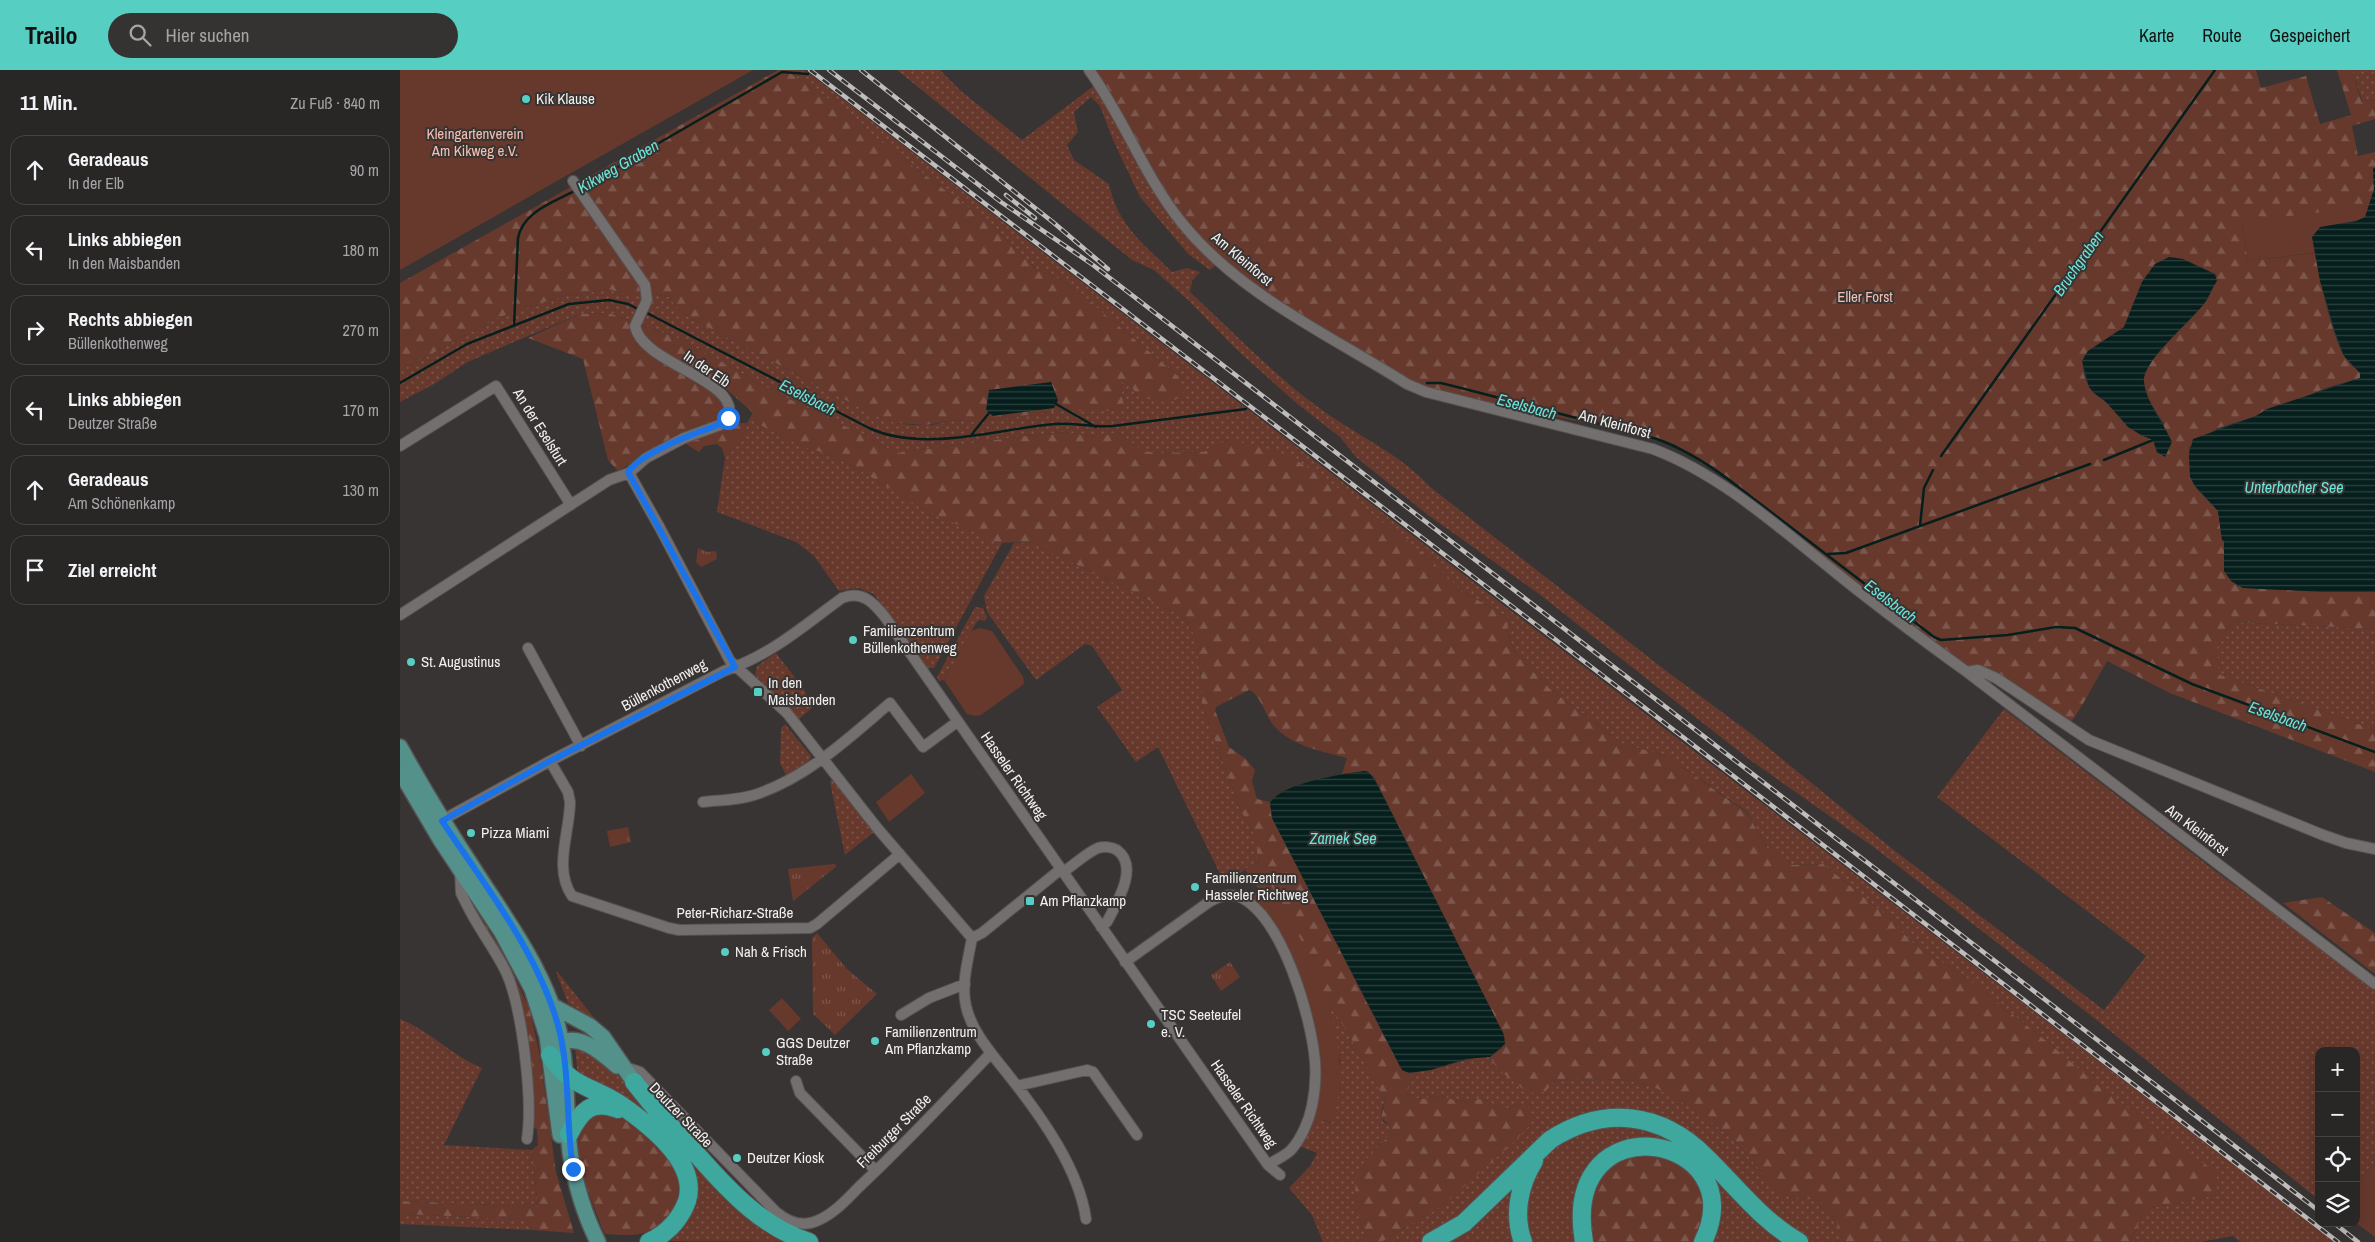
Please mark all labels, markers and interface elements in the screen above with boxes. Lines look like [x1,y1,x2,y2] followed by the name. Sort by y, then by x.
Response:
[108,13,458,58] search box
[25,19,78,51] text: Trailo
[126,21,154,49] icon: search
[166,22,250,48] text: Hier suchen
[2139,23,2174,48] text: Karte
[2202,23,2242,48] text: Route
[2270,23,2350,48] text: Gespeichert
[20,88,77,117] text: 11 Min.
[536,88,595,109] place label: Kik Klause
[290,92,380,114] text: Zu Fuß · 840 m
[520,93,532,105] marker: Kik Klause
[426,123,524,161] park label: Kleingartenverein Am Kikweg e.V.
[573,134,663,198] water label: Kikweg Graben
[68,146,149,172] text: Geradeaus
[21,156,49,184] icon: ahead
[350,159,379,181] text: 90 m
[68,172,124,194] text: In der Elb
[68,226,181,252] text: Links abbiegen
[1207,226,1278,291] street label: Am Kleinforst
[2047,226,2109,300] water label: Bruchgraben
[21,236,49,264] icon: left
[343,239,379,261] text: 180 m
[68,252,180,274] text: In den Maisbanden
[1837,286,1893,307] park label: Eller Forst
[68,306,193,332] text: Rechts abbiegen
[21,316,49,344] icon: right
[343,319,379,341] text: 270 m
[68,332,168,354] text: Büllenkothenweg
[680,345,735,392] street label: In der Elb
[776,373,840,421] water label: Eselsbach
[508,383,573,470] street label: An der Eselsfurt
[68,386,181,412] text: Links abbiegen
[1495,388,1559,424] water label: Eselsbach
[21,396,49,424] icon: left
[343,399,379,421] text: 170 m
[1576,404,1654,443] street label: Am Kleinforst
[717,407,740,430] route start
[68,412,157,434] text: Deutzer Straße
[68,466,149,492] text: Geradeaus
[21,476,49,504] icon: ahead
[2244,476,2344,498] water label: Unterbacher See
[343,479,379,501] text: 130 m
[68,492,175,514] text: Am Schönenkamp
[21,556,49,584] icon: arrive
[68,557,156,583] text: Ziel erreicht
[1860,574,1922,628] water label: Eselsbach
[863,620,957,658] place label: Familienzentrum Büllenkothenweg
[847,634,859,646] marker: Familienzentrum Büllenkothenweg
[421,651,500,672] place label: St. Augustinus
[617,653,710,716] street label: Büllenkothenweg
[405,656,417,668] marker: St. Augustinus
[768,672,836,710] place label: In den Maisbanden
[752,686,764,698] marker: In den Maisbanden
[2246,695,2310,737] water label: Eselsbach
[976,727,1053,824] street label: Hasseler Richtweg
[2161,798,2234,861] street label: Am Kleinforst
[481,822,549,843] place label: Pizza Miami
[465,827,477,839] marker: Pizza Miami
[1308,827,1377,849] water label: Zamek See
[1205,867,1308,905] place label: Familienzentrum Hasseler Richtweg
[1189,881,1201,893] marker: Familienzentrum Hasseler Richtweg
[1039,890,1126,911] place label: Am Pflanzkamp
[1024,895,1036,907] marker: Am Pflanzkamp
[677,902,794,923] street label: Peter-Richarz-Straße
[735,941,807,962] place label: Nah & Frisch
[719,946,731,958] marker: Nah & Frisch
[1161,1004,1241,1042] place label: TSC Seeteufel e. V.
[1145,1018,1157,1030] marker: TSC Seeteufel e. V.
[884,1021,977,1059] place label: Familienzentrum Am Pflanzkamp
[776,1032,850,1070] place label: GGS Deutzer Straße
[869,1035,881,1047] marker: Familienzentrum Am Pflanzkamp
[760,1046,772,1058] marker: GGS Deutzer Straße
[2315,1047,2360,1227] map controls
[2315,1047,2360,1092] button: +
[1206,1055,1283,1152] street label: Hasseler Richtweg
[645,1077,718,1152] street label: Deutzer Straße
[852,1089,936,1173] street label: Freiburger Straße
[2315,1092,2360,1137] button: −
[2315,1137,2360,1182] button: locate
[747,1147,825,1168] place label: Deutzer Kiosk
[731,1152,743,1164] marker: Deutzer Kiosk
[562,1158,585,1181] route end
[2315,1182,2360,1227] button: layers

